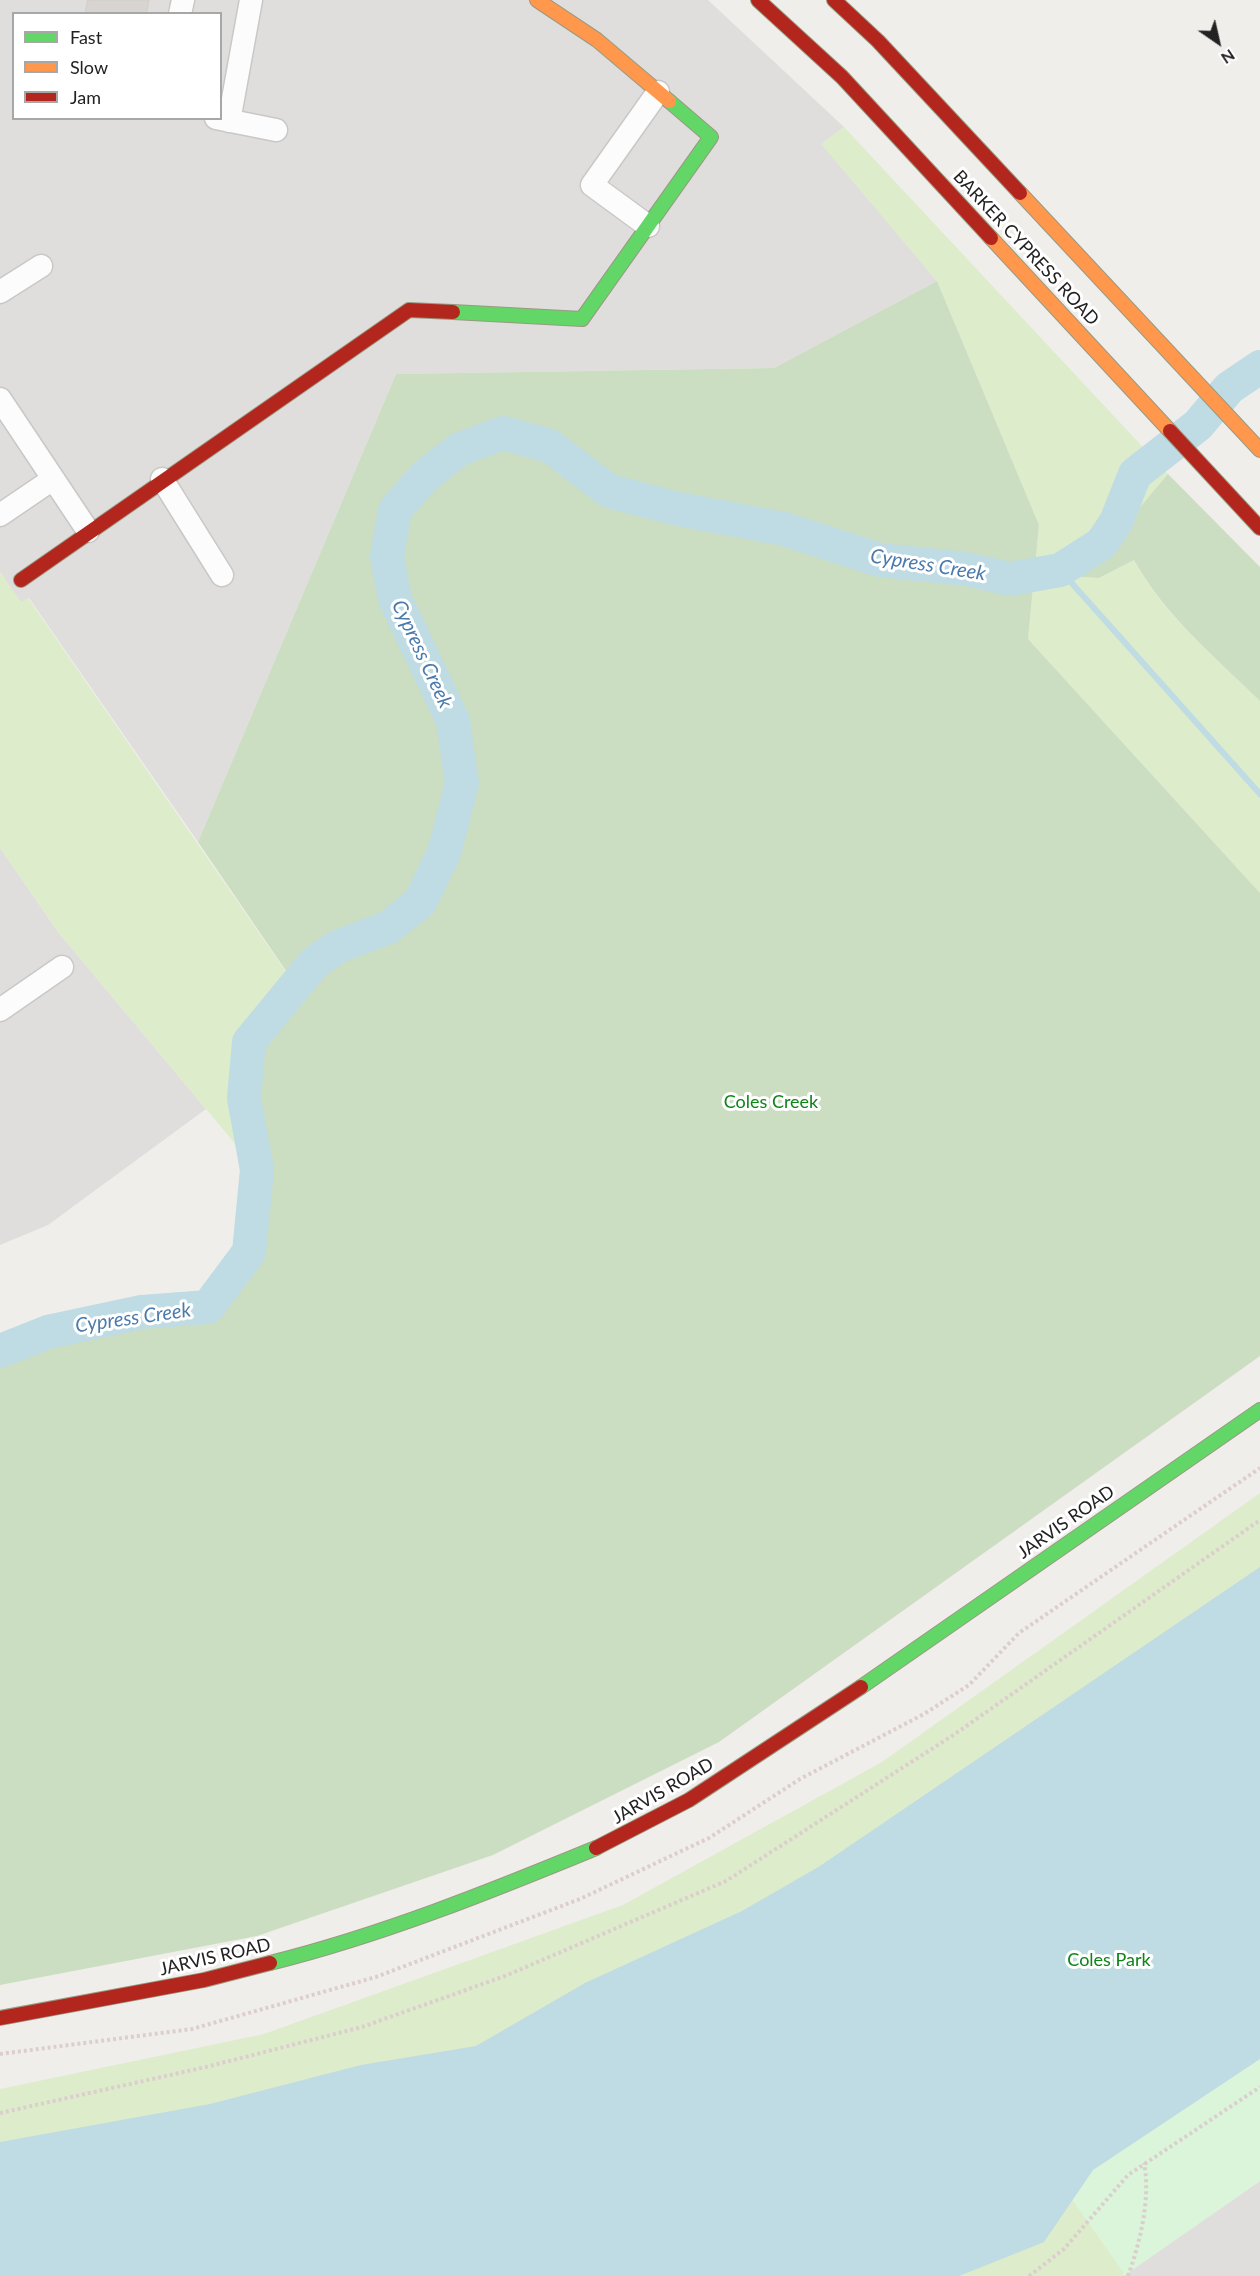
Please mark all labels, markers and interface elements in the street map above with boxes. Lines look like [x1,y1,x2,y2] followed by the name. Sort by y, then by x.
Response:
[12,12,222,120] legend
[1188,12,1248,72] north arrow
[70,26,102,48] text: Fast
[1218,46,1239,69] text: N
[70,56,108,78] text: Slow
[70,86,101,108] text: Jam
[949,166,1103,330] street label: BARKER CYPRESS ROAD
[869,544,987,586] water label: Cypress Creek
[387,596,457,712] water label: Cypress Creek
[724,1091,818,1113] park label: Coles Creek
[74,1298,192,1338] water label: Cypress Creek
[1013,1481,1119,1563] street label: JARVIS ROAD
[609,1753,717,1829] street label: JARVIS ROAD
[157,1934,273,1980] street label: JARVIS ROAD
[1067,1949,1151,1971] park label: Coles Park

